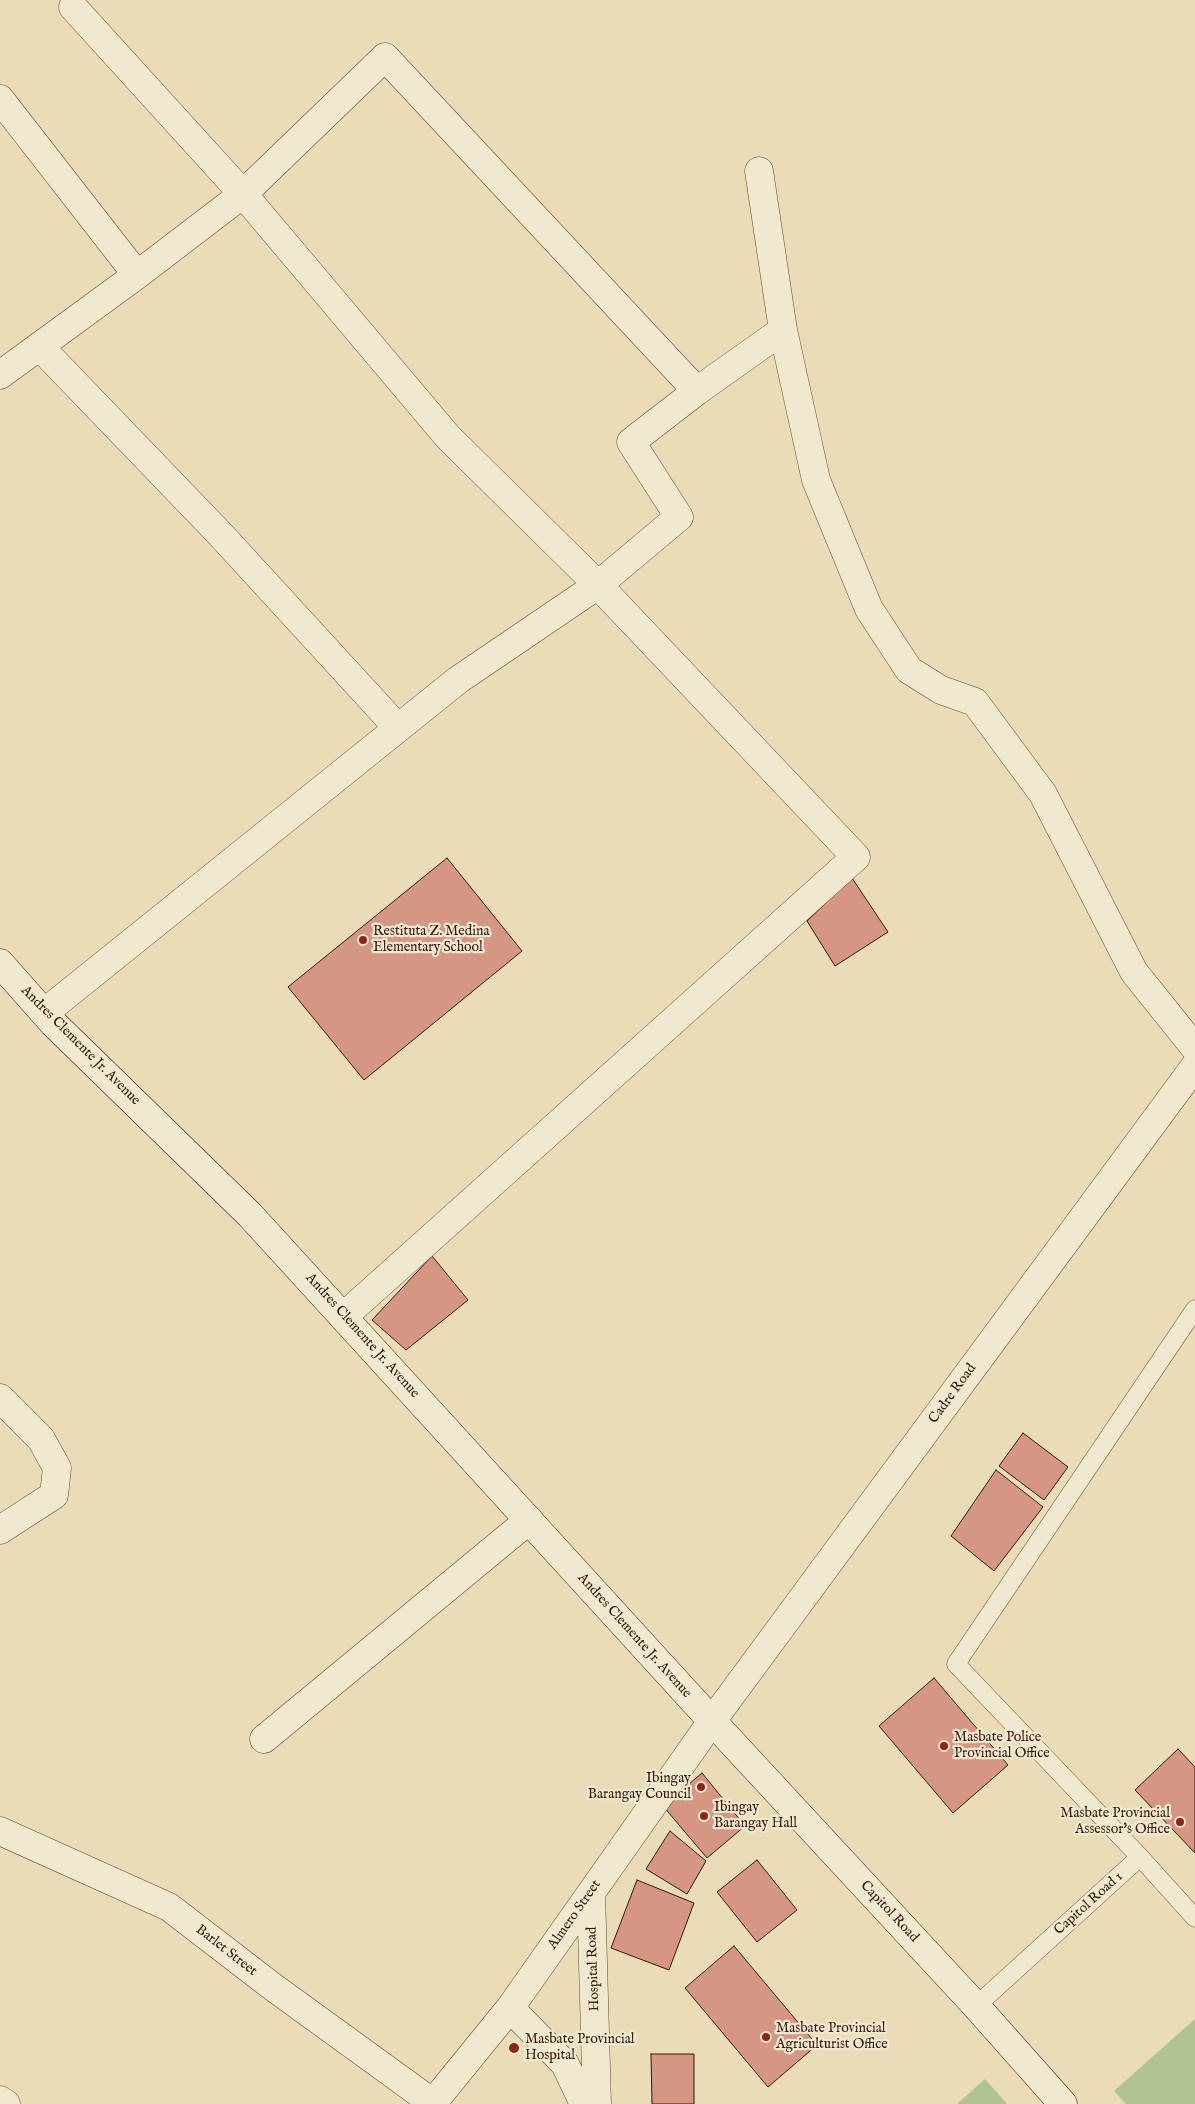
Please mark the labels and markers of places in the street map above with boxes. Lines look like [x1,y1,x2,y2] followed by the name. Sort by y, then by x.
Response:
[373,924,489,956] place label: Restituta Z. Medina Elementary School
[357,934,369,946] marker: Restituta Z. Medina Elementary School
[954,1730,1050,1762] place label: Masbate Police Provincial Office
[938,1740,950,1752] marker: Masbate Police Provincial Office
[588,1771,691,1804] place label: Ibingay Barangay Council
[695,1781,707,1793] marker: Ibingay Barangay Council
[714,1800,797,1832] place label: Ibingay Barangay Hall
[1060,1806,1170,1838] place label: Masbate Provincial Assessor's Office
[698,1810,710,1822] marker: Ibingay Barangay Hall
[1174,1816,1186,1828] marker: Masbate Provincial Assessor's Office
[776,2021,888,2054] place label: Masbate Provincial Agriculturist Office
[760,2031,772,2043] marker: Masbate Provincial Agriculturist Office
[525,2032,635,2064] place label: Masbate Provincial Hospital
[507,2041,521,2055] marker: Masbate Provincial Hospital

